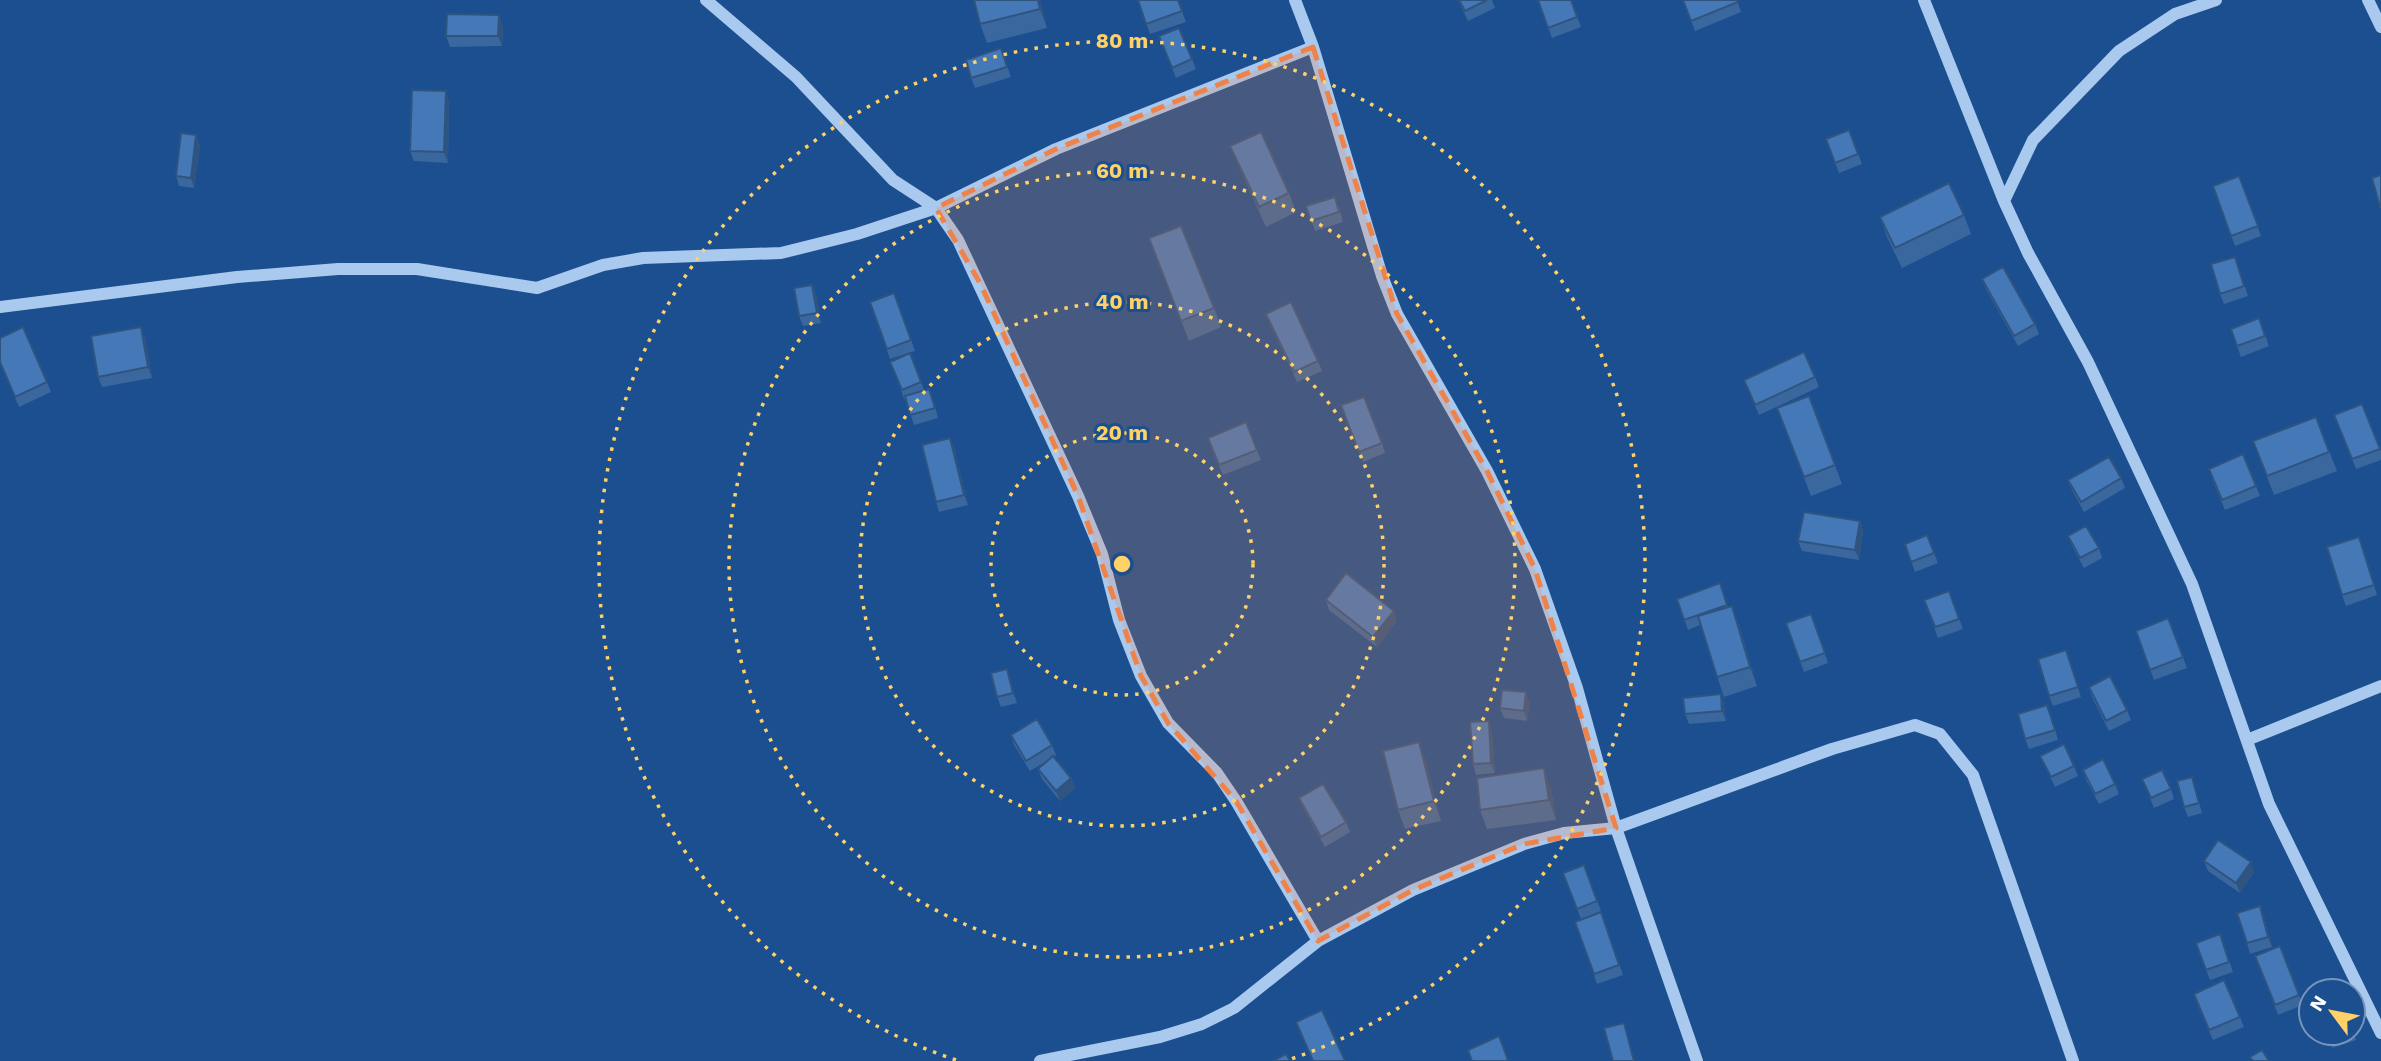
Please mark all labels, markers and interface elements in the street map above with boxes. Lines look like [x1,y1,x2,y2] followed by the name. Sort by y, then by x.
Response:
[1096,28,1148,53] text: 80 m
[1096,158,1148,183] text: 60 m
[1096,289,1148,314] text: 40 m
[1096,420,1148,445] text: 20 m
[1110,552,1134,576] centre of rings
[2297,977,2367,1047] north arrow
[2305,991,2331,1015] text: N

